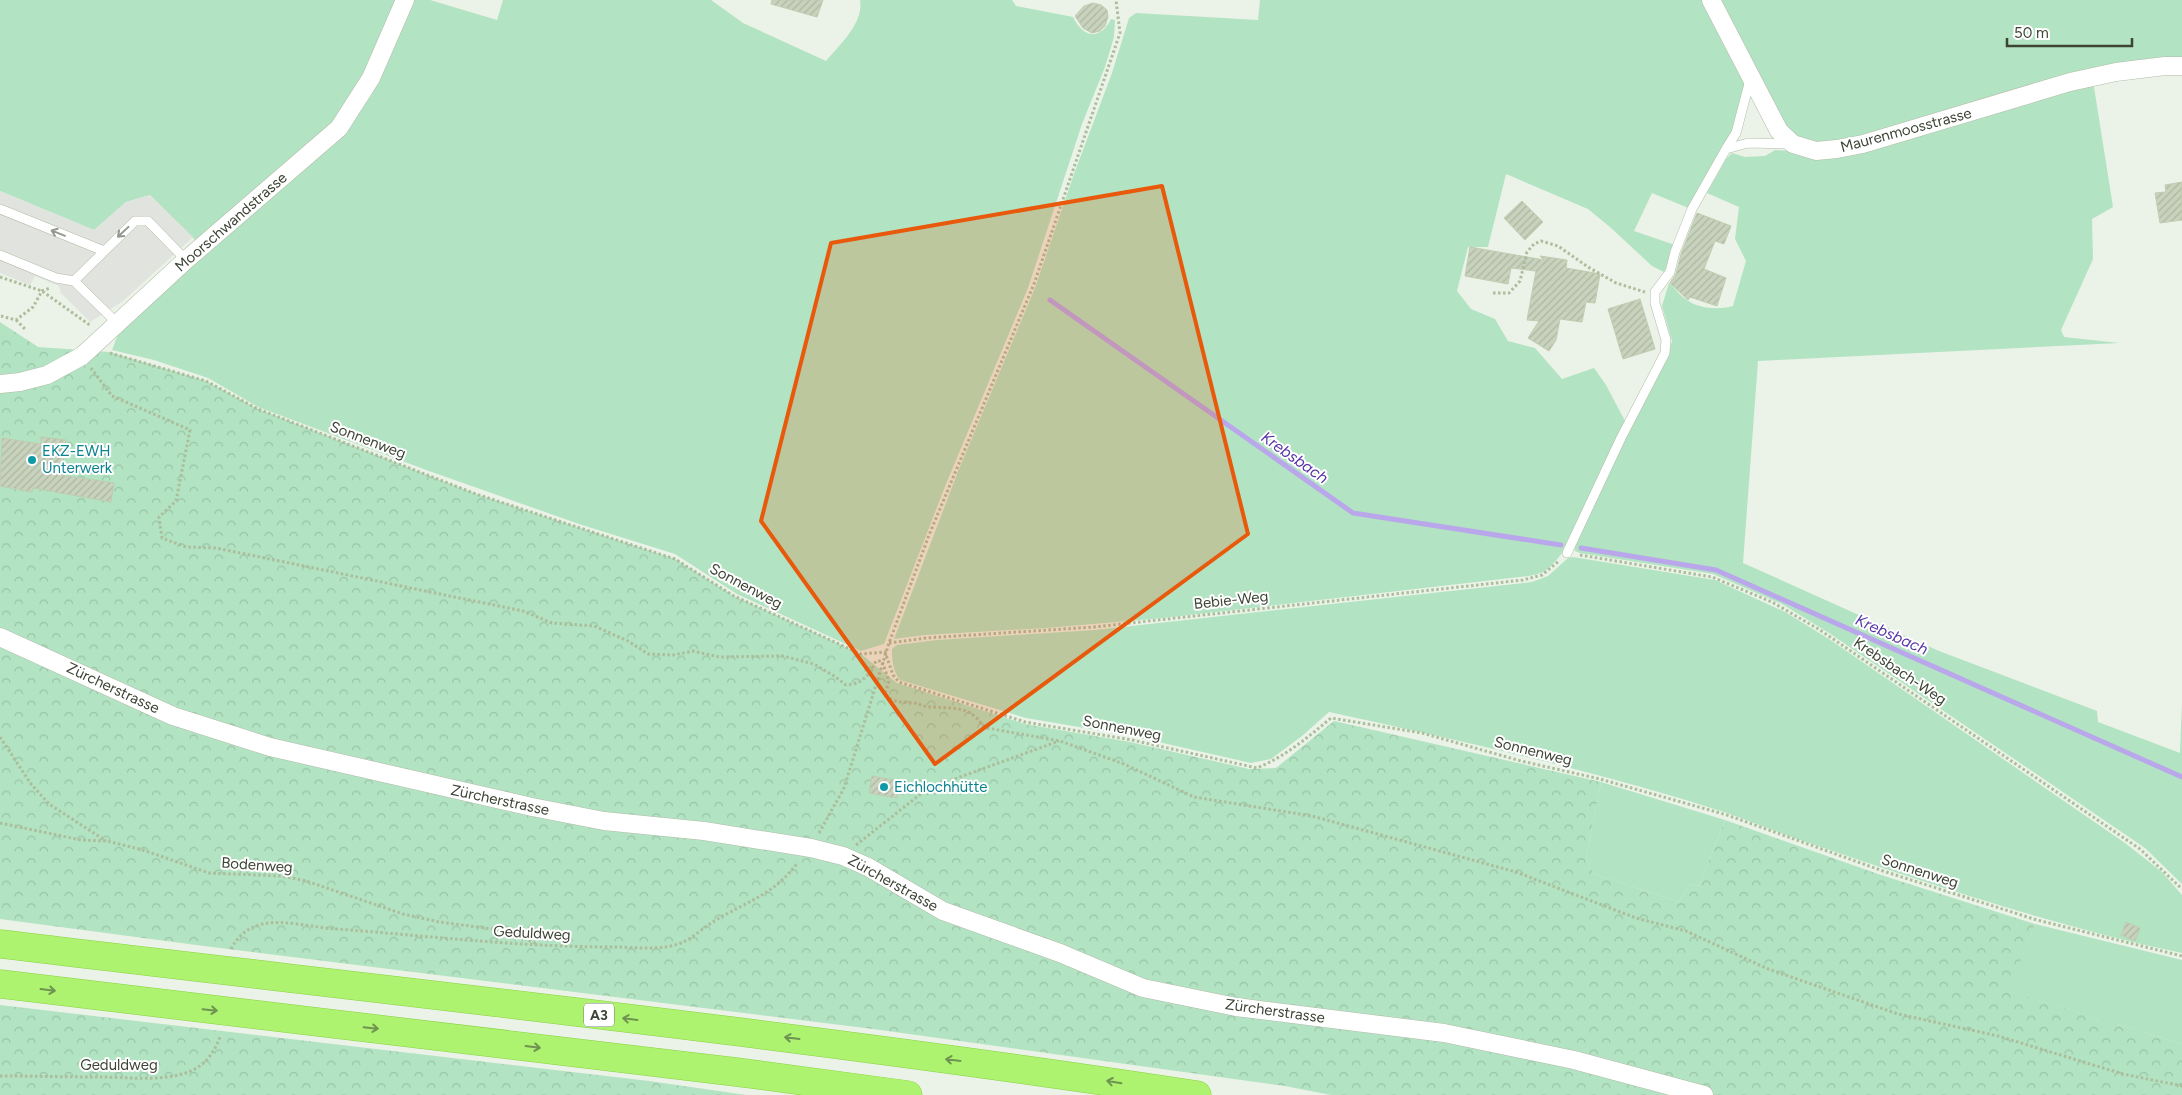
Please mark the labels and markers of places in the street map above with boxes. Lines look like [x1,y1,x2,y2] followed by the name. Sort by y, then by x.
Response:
[42,442,113,477] place label: EKZ-EWH Unterwerk
[26,454,38,466] marker: EKZ-EWH Unterwerk
[894,778,988,796] place label: Eichlochhütte
[878,781,890,793] marker: Eichlochhütte

